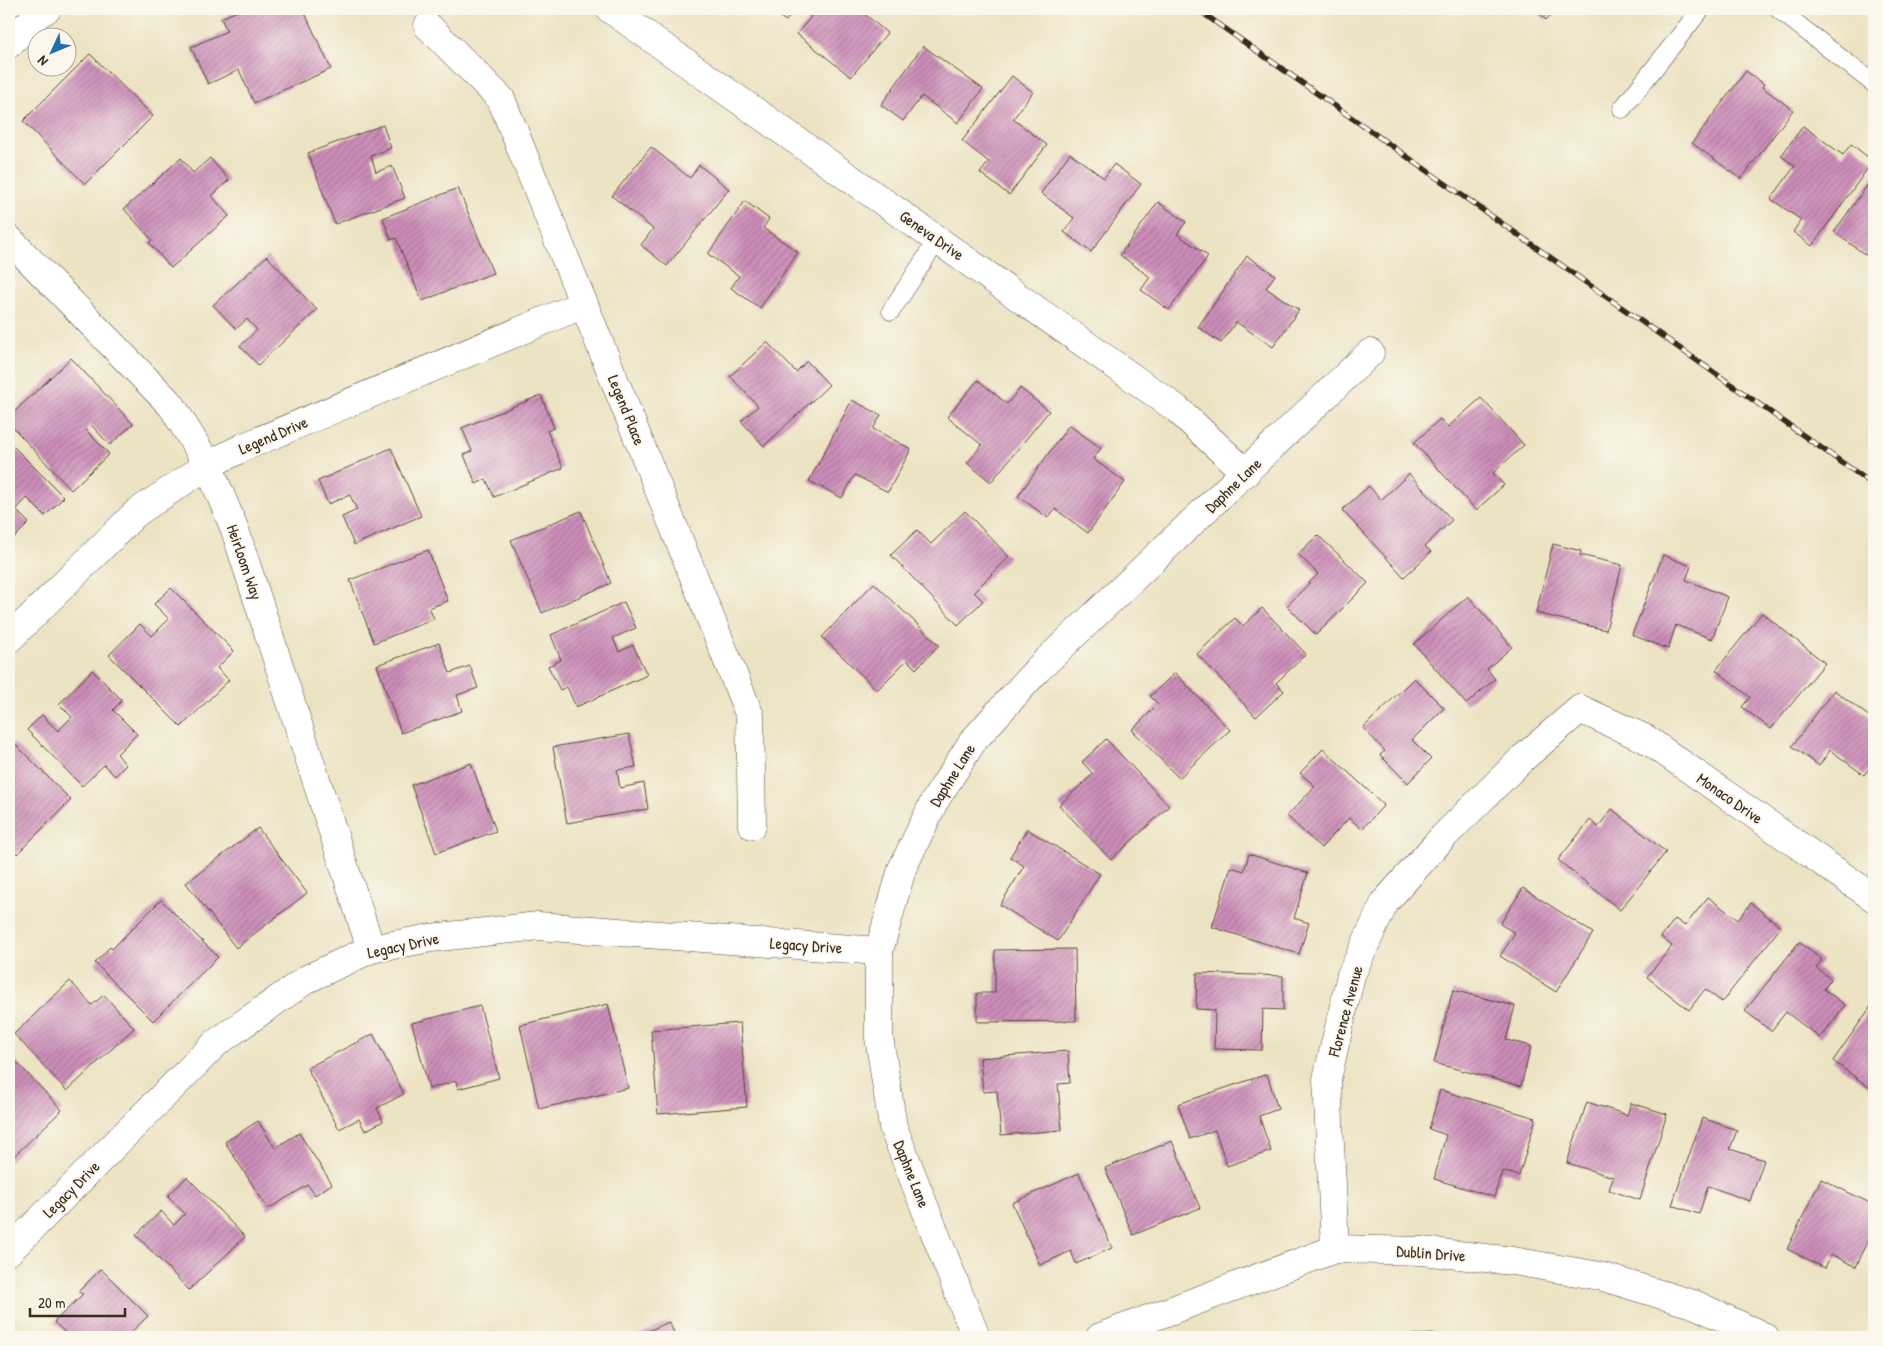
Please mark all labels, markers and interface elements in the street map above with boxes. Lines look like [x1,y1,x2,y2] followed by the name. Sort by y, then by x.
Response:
[28,28,78,78] north arrow
[32,52,52,71] text: N
[895,205,969,266] street label: Geneva Drive
[603,372,651,449] street label: Legend Place
[235,410,312,459] street label: Legend Drive
[1200,452,1266,517] street label: Daphne Lane
[222,521,268,603] street label: Heirloom Way
[924,739,980,811] street label: Daphne Lane
[1693,767,1768,829] street label: Monaco Drive
[365,927,441,963] street label: Legacy Drive
[769,931,844,959] street label: Legacy Drive
[1322,962,1368,1060] street label: Florence Avenue
[889,1137,936,1211] street label: Daphne Lane
[38,1155,105,1222] street label: Legacy Drive
[1396,1240,1467,1266] street label: Dublin Drive
[30,1286,125,1318] scale bar
[38,1292,65,1313] text: 20 m

